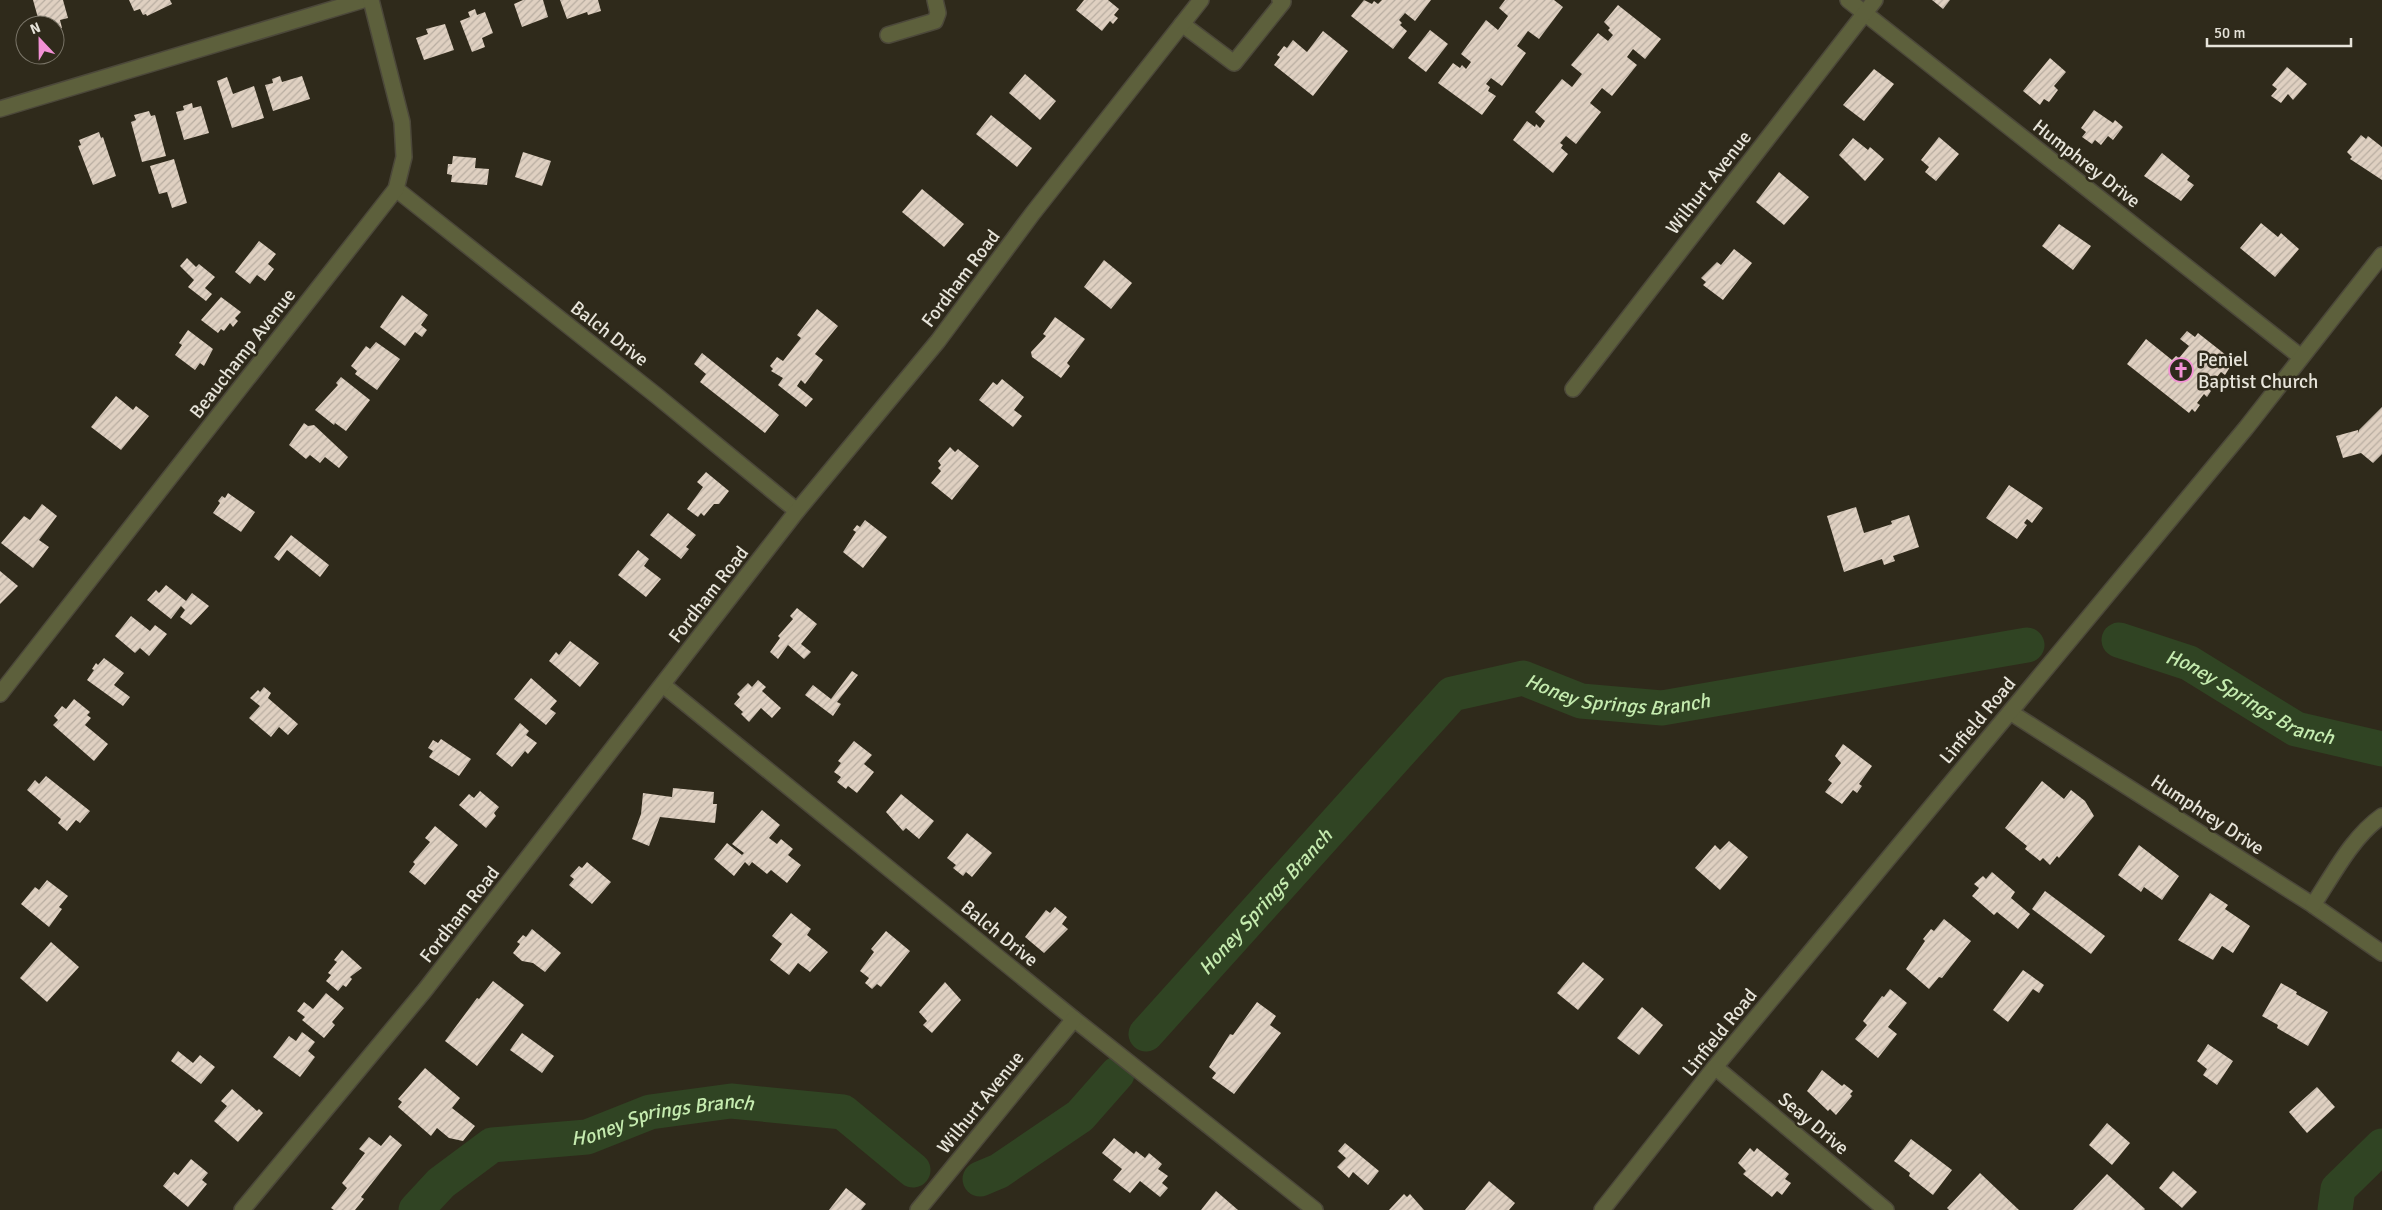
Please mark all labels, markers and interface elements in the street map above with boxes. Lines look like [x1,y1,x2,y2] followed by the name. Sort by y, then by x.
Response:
[15,15,65,65] north arrow
[2207,15,2351,47] scale bar
[28,19,43,38] text: N
[2214,24,2245,42] text: 50 m
[2028,114,2145,213] street label: Humphrey Drive
[1661,126,1757,239] street label: Wilhurt Avenue
[916,225,1005,332] street label: Fordham Road
[184,284,301,424] street label: Beauchamp Avenue
[566,296,653,372] street label: Balch Drive
[2198,348,2318,394] place label: Peniel Baptist Church
[2168,357,2194,383] church icon: Peniel Baptist Church
[664,541,754,648] street label: Fordham Road
[2162,644,2338,751] water label: Honey Springs Branch
[1522,668,1713,721] water label: Honey Springs Branch
[1935,672,2021,769] street label: Linfield Road
[2146,769,2269,860] street label: Humphrey Drive
[1193,823,1338,980] water label: Honey Springs Branch
[415,861,505,968] street label: Fordham Road
[956,895,1043,972] street label: Balch Drive
[1677,984,1762,1081] street label: Linfield Road
[932,1046,1030,1159] street label: Wilhurt Avenue
[1773,1087,1854,1160] street label: Seay Drive
[570,1089,756,1151] water label: Honey Springs Branch

